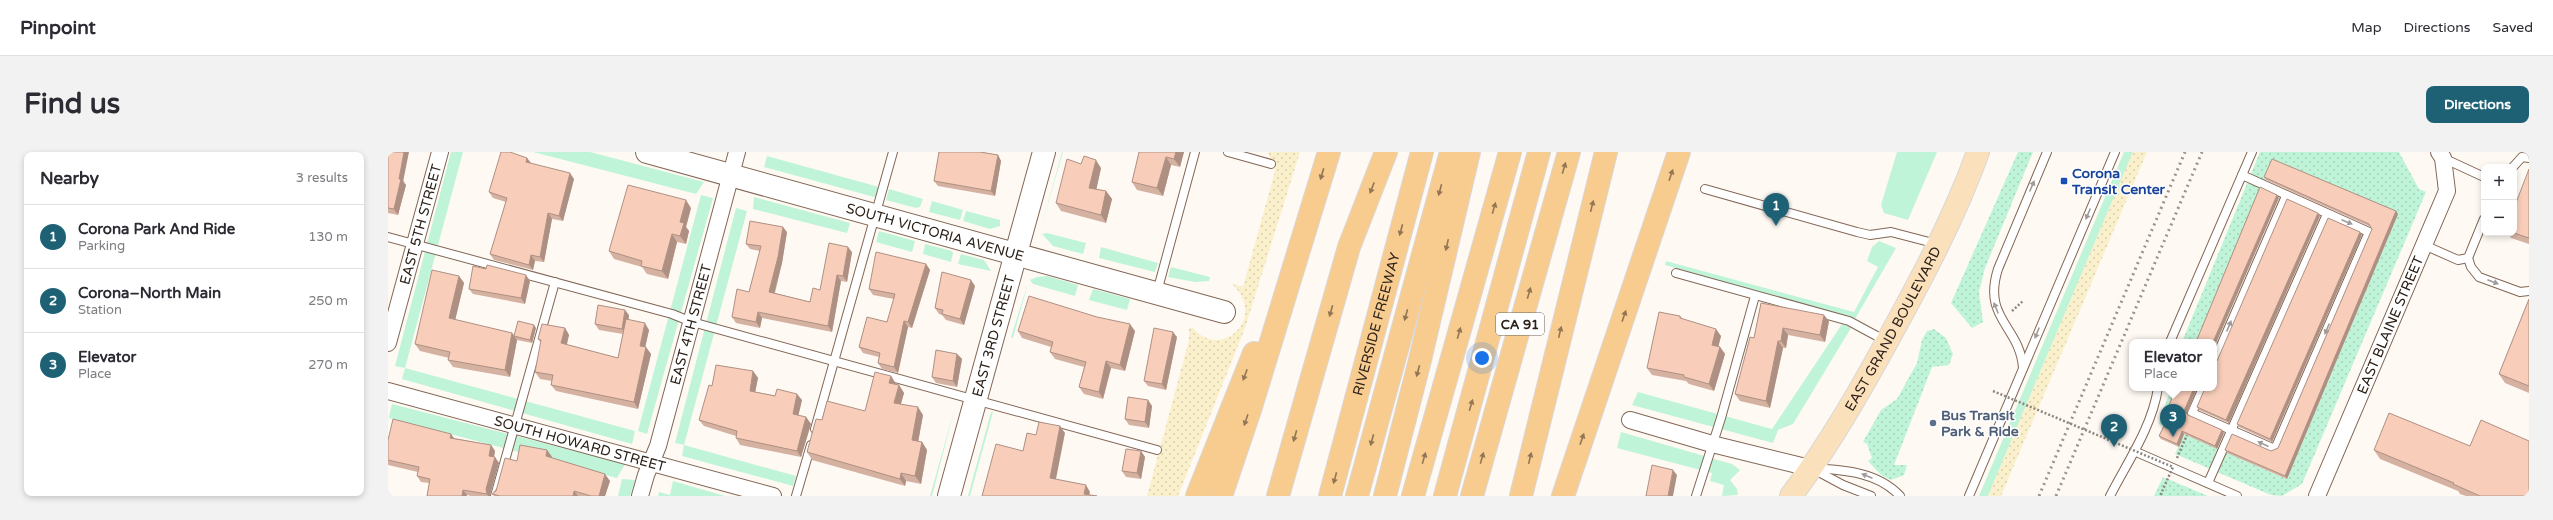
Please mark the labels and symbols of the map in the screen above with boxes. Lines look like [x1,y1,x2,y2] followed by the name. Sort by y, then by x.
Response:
[396,162,445,287] street label: EAST 5TH STREET
[1561,162,1567,174] one-way arrow
[2071,165,2166,198] place label: Corona Transit Center
[1319,168,1325,180] one-way arrow
[1668,168,1674,180] one-way arrow
[2059,176,2069,186] marker: Corona Transit Center
[2030,180,2036,192] one-way arrow
[1369,183,1375,195] one-way arrow
[1437,183,1443,196] one-way arrow
[1763,193,1789,226] pin: 1
[1589,199,1595,211] one-way arrow
[844,200,1026,265] street label: SOUTH VICTORIA AVENUE
[1492,202,1498,215] one-way arrow
[2085,208,2091,219] one-way arrow
[2341,219,2353,226] one-way arrow
[1398,224,1404,236] one-way arrow
[1444,238,1450,251] one-way arrow
[1841,244,1945,414] street label: EAST GRAND BOULEVARD
[1349,251,1404,398] street label: RIVERSIDE FREEWAY
[2353,253,2428,397] street label: EAST BLAINE STREET
[667,262,716,387] street label: EAST 4TH STREET
[969,273,1019,399] street label: EAST 3RD STREET
[2488,280,2500,286] one-way arrow
[1526,287,1532,299] one-way arrow
[1993,302,1999,314] one-way arrow
[1328,306,1334,318] one-way arrow
[1403,309,1409,321] one-way arrow
[1621,310,1627,322] one-way arrow
[1496,313,1544,335] road number: CA 91
[2227,320,2233,332] one-way arrow
[2323,324,2329,336] one-way arrow
[1557,325,1563,338] one-way arrow
[1456,327,1462,339] one-way arrow
[2034,328,2040,340] one-way arrow
[1472,348,1492,368] your location
[1414,365,1420,377] one-way arrow
[1242,370,1248,381] one-way arrow
[1468,398,1474,410] one-way arrow
[2160,404,2186,437] pin: 3
[1941,407,2019,440] place label: Bus Transit Park & Ride
[492,412,668,475] street label: SOUTH HOWARD STREET
[2101,414,2127,447] pin: 2
[1243,415,1249,427] one-way arrow
[1928,418,1938,428] marker: Bus Transit Park & Ride
[1292,431,1298,443] one-way arrow
[1579,433,1585,445] one-way arrow
[1369,435,1375,447] one-way arrow
[2257,441,2268,447] one-way arrow
[1421,452,1427,464] one-way arrow
[1479,452,1485,464] one-way arrow
[1527,452,1533,464] one-way arrow
[1332,472,1338,484] one-way arrow
[1861,473,1873,480] one-way arrow

